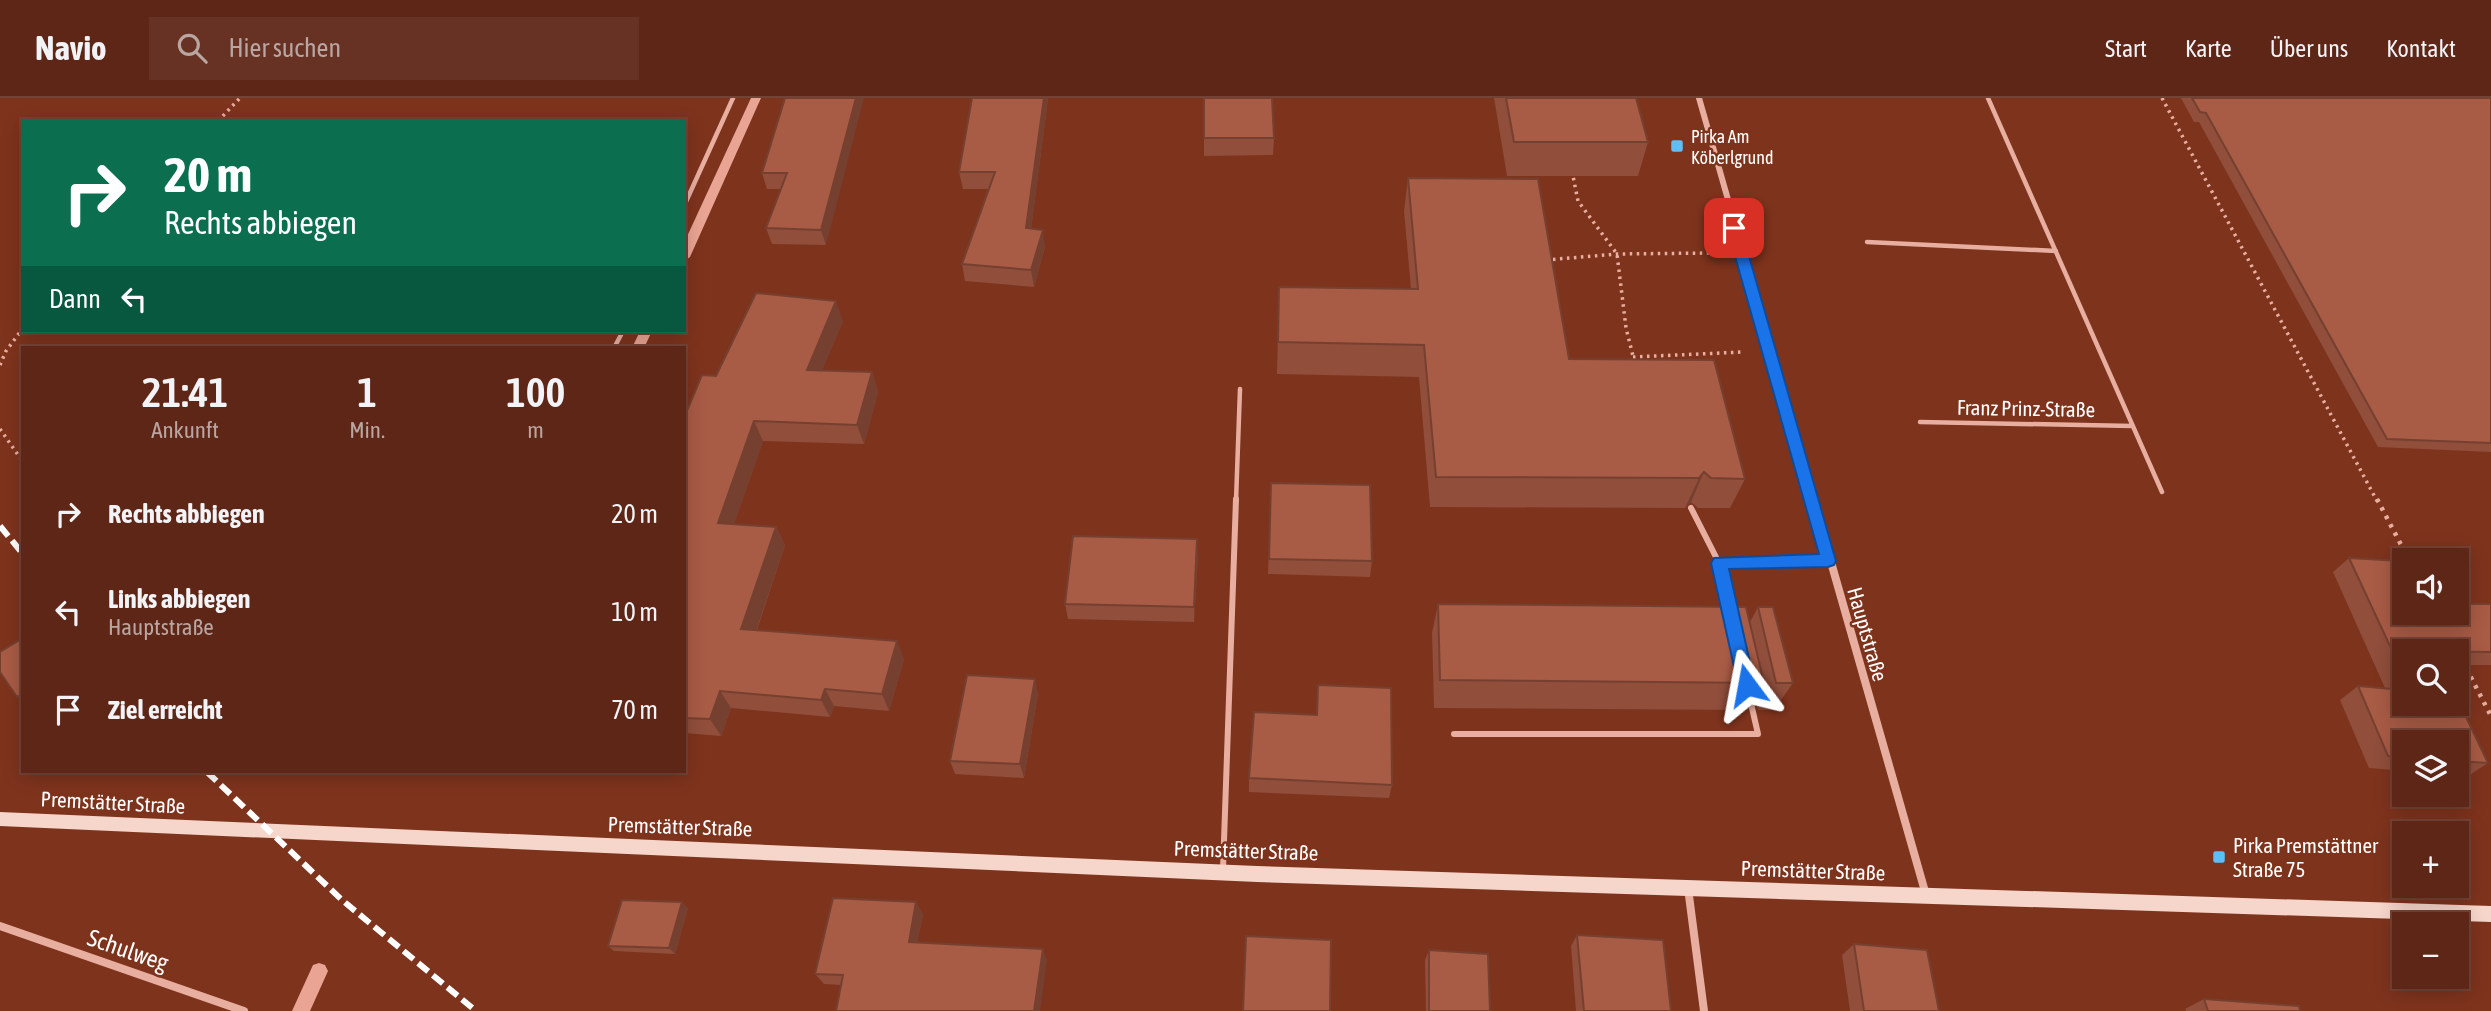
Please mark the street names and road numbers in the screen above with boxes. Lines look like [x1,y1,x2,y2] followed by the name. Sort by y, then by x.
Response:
[1957,395,2095,421] street label: Franz Prinz-Straße
[1843,584,1893,684] street label: Hauptstraße
[40,786,186,818] street label: Premstätter Straße
[607,811,753,841] street label: Premstätter Straße
[1173,835,1319,865] street label: Premstätter Straße
[1740,855,1886,885] street label: Premstätter Straße
[84,924,173,977] street label: Schulweg

